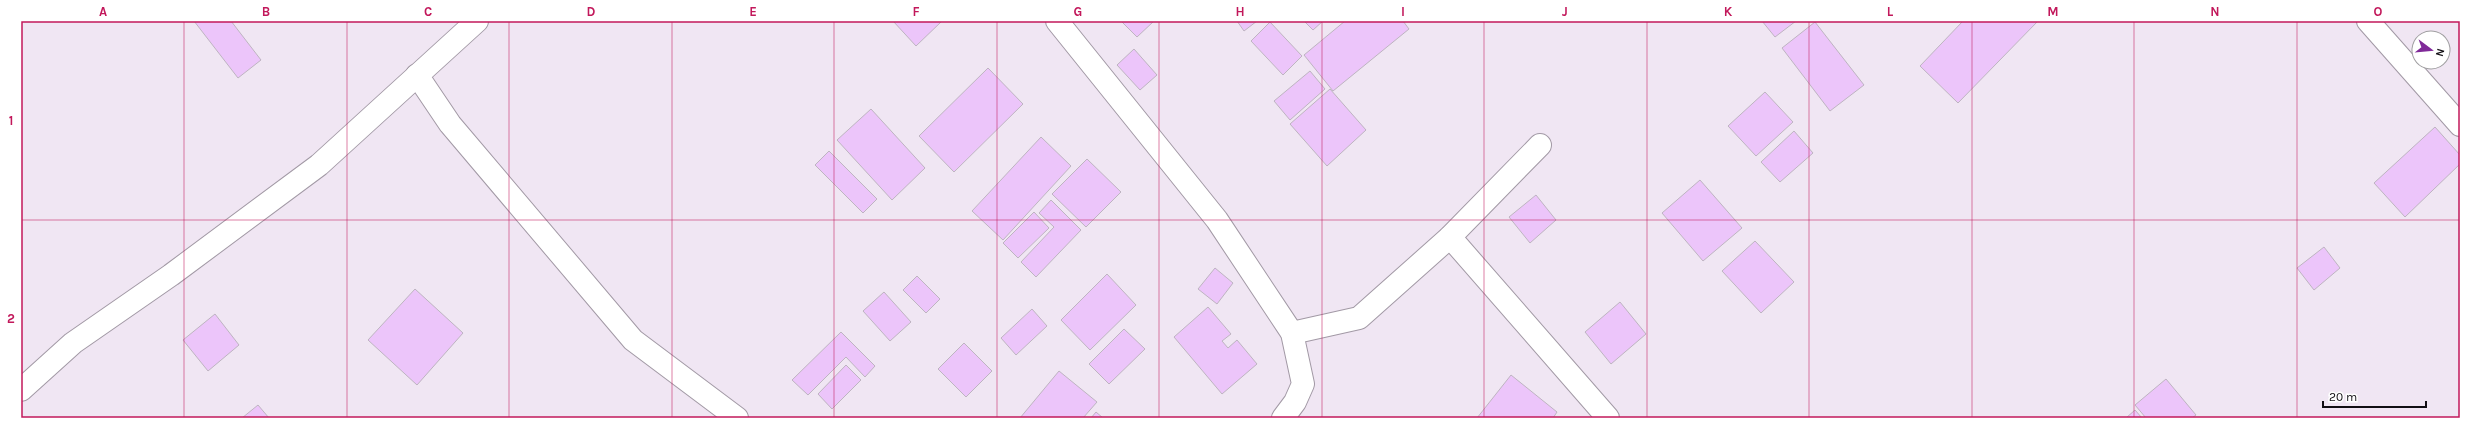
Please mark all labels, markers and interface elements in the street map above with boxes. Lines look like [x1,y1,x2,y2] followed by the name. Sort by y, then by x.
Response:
[99,4,107,19] text: A
[262,4,270,19] text: B
[424,4,432,19] text: C
[587,4,596,19] text: D
[749,4,757,19] text: E
[912,4,920,19] text: F
[1074,4,1082,19] text: G
[1235,4,1245,19] text: H
[1401,4,1405,19] text: I
[1562,4,1568,19] text: J
[1724,4,1733,19] text: K
[1887,4,1894,19] text: L
[2047,4,2059,19] text: M
[2210,4,2220,19] text: N
[2374,4,2383,19] text: O
[2411,30,2451,70] north arrow
[2433,47,2447,58] text: N
[9,113,13,128] text: 1
[7,311,15,326] text: 2
[2323,383,2426,409] scale bar
[2329,390,2357,404] text: 20 m

